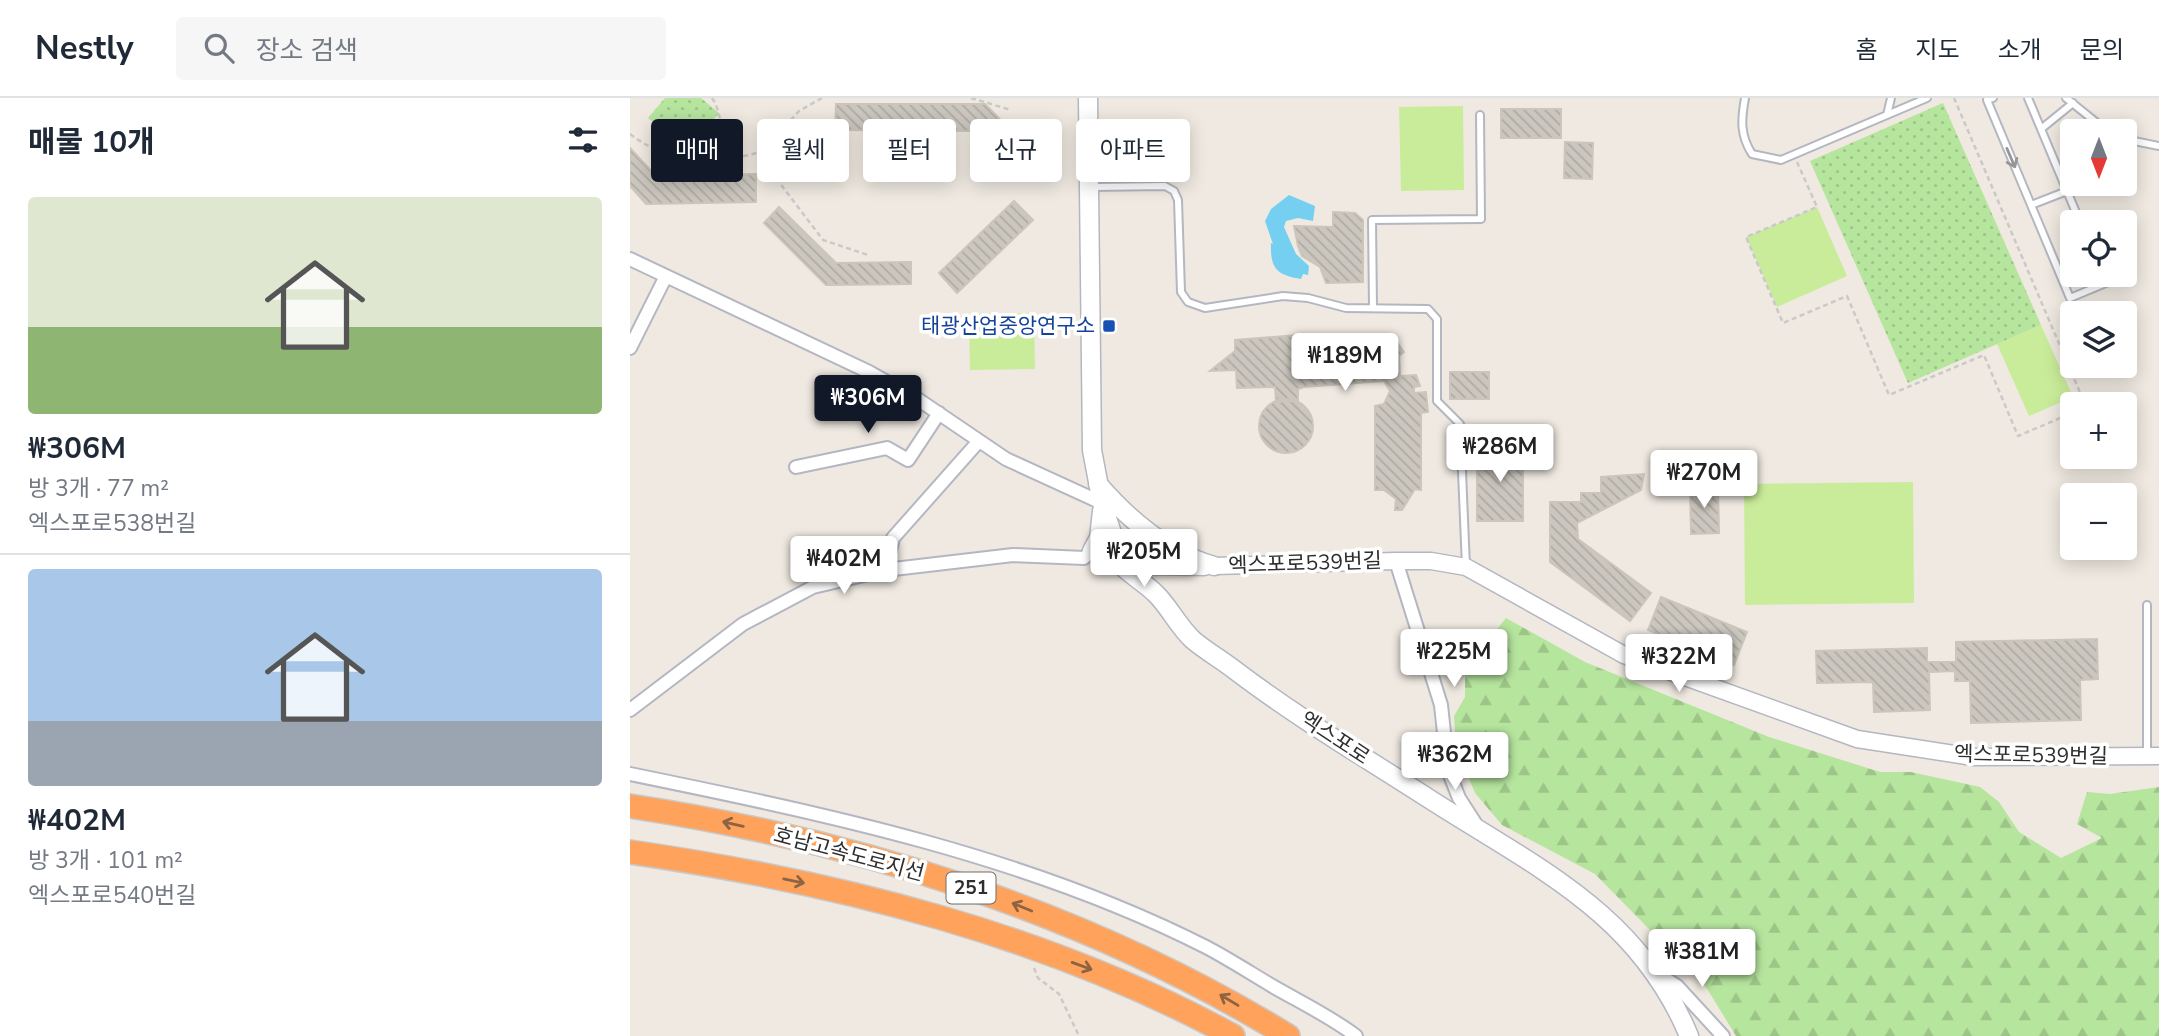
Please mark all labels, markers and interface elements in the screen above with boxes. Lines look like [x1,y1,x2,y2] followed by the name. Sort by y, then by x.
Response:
[176,17,666,80] search box
[35,26,134,71] text: Nestly
[200,29,238,67] icon: search
[256,33,358,68] text: 장소 검색
[1855,34,1877,66] text: 홈
[1915,34,1960,66] text: 지도
[1998,34,2042,66] text: 소개
[2080,34,2124,66] text: 문의
[651,119,743,182] chip: 매매
[757,119,849,182] chip: 월세
[863,119,956,182] chip: 필터
[970,119,1062,182] chip: 신규
[1076,119,1190,182] chip: 아파트
[2060,119,2137,196] north arrow
[2060,119,2137,560] map controls
[564,121,602,159] icon: filters
[28,122,155,163] text: 매물 10개
[2005,146,2018,168] one-way arrow
[2060,210,2137,287] button: locate
[252,242,378,368] icon: home
[2060,301,2137,378] button: layers
[921,312,1095,340] place label: 태광산업중앙연구소
[1101,318,1117,334] marker: 태광산업중앙연구소
[1296,334,1394,393] pin: ₩189M
[1307,340,1383,371] text: ₩189M
[819,376,917,435] pin: ₩306M
[830,382,906,413] text: ₩306M
[2060,392,2137,469] button: +
[1451,424,1549,484] pin: ₩286M
[28,428,126,469] text: ₩306M
[1462,431,1538,462] text: ₩286M
[1655,450,1753,510] pin: ₩270M
[1666,457,1742,488] text: ₩270M
[28,473,169,504] text: 방 3개 · 77 m²
[2060,483,2137,560] button: −
[28,508,196,539] text: 엑스포로538번길
[1095,530,1193,589] pin: ₩205M
[795,536,893,596] pin: ₩402M
[1106,536,1182,567] text: ₩205M
[806,543,882,574] text: ₩402M
[1228,546,1382,580] street label: 엑스포로539번길
[252,614,378,740] icon: home
[1405,630,1503,689] pin: ₩225M
[1630,634,1728,694] pin: ₩322M
[1416,636,1492,667] text: ₩225M
[1641,641,1717,672] text: ₩322M
[1295,705,1375,771] street label: 엑스포로
[1406,732,1504,792] pin: ₩362M
[1417,739,1493,770] text: ₩362M
[1954,740,2108,770] street label: 엑스포로539번길
[28,800,126,841] text: ₩402M
[722,817,745,830] one-way arrow
[771,820,927,888] street label: 호남고속도로지선
[28,845,183,876] text: 방 3개 · 101 m²
[946,873,996,904] road number: 251
[782,875,805,889] one-way arrow
[28,880,196,911] text: 엑스포로540번길
[1012,900,1033,913] one-way arrow
[1653,930,1751,989] pin: ₩381M
[1664,936,1740,967] text: ₩381M
[1071,961,1093,973] one-way arrow
[1220,993,1240,1007] one-way arrow

